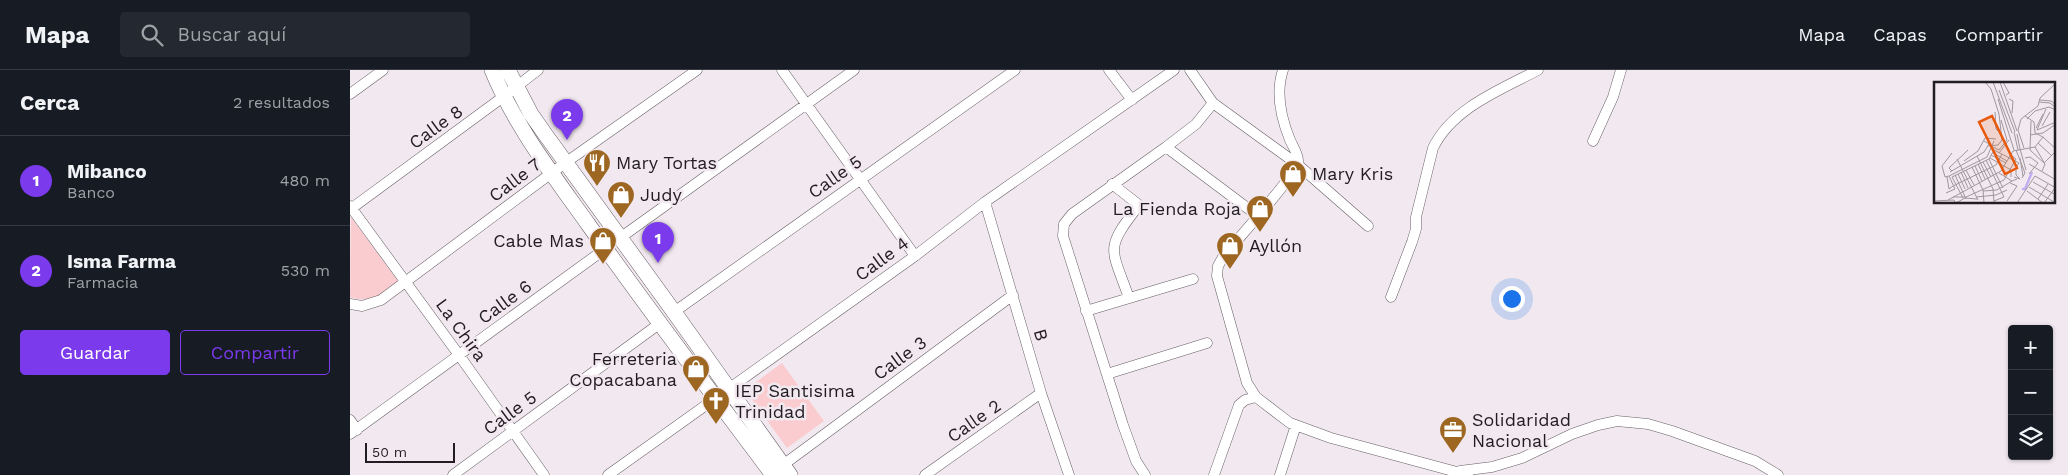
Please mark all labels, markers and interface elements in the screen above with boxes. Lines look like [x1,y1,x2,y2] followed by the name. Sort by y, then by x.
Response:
[120,12,470,57] search box
[25,21,90,49] text: Mapa
[138,21,166,49] icon: search
[178,23,286,46] text: Buscar aquí
[1798,24,1845,45] text: Mapa
[1873,24,1927,45] text: Capas
[1955,24,2043,45] text: Compartir
[1934,82,2056,204] inset map
[20,90,79,115] text: Cerca
[233,93,330,112] text: 2 resultados
[551,99,583,140] pin: 2
[405,100,467,153] street label: Calle 8
[582,148,612,187] restaurant icon: Mary Tortas
[804,151,866,203] street label: Calle 5
[616,152,717,173] place label: Mary Tortas
[485,153,545,206] street label: Calle 7
[1278,159,1308,198] shop icon: Mary Kris
[67,160,147,183] text: Mibanco
[1312,163,1393,184] place label: Mary Kris
[33,171,39,190] text: 1
[280,171,330,190] text: 480 m
[606,180,636,219] shop icon: Judy
[67,183,115,202] text: Banco
[640,184,682,205] place label: Judy
[1245,194,1275,233] shop icon: La Fienda Roja
[1112,198,1241,219] place label: La Fienda Roja
[642,222,674,263] pin: 1
[588,226,618,265] shop icon: Cable Mas
[493,230,584,251] place label: Cable Mas
[1215,231,1245,270] shop icon: Ayllón
[851,232,913,285] street label: Calle 4
[1249,235,1302,256] place label: Ayllón
[67,250,176,273] text: Isma Farma
[31,261,41,280] text: 2
[281,261,330,280] text: 530 m
[67,273,138,292] text: Farmacia
[474,275,536,328] street label: Calle 6
[1499,286,1525,312] your location
[432,294,491,365] street label: La Chira
[2008,325,2053,460] map controls
[2008,325,2053,370] button: +
[1030,326,1053,343] street label: B
[20,330,170,375] button: Guardar
[180,330,330,375] button: Compartir
[869,331,930,384] street label: Calle 3
[569,348,677,390] place label: Ferreteria Copacabana
[681,354,711,393] shop icon: Ferreteria Copacabana
[2008,370,2053,415] button: −
[735,380,855,422] place label: IEP Santisima Trinidad
[479,386,540,439] street label: Calle 5
[701,386,731,425] church icon: IEP Santisima Trinidad
[943,395,1005,447] street label: Calle 2
[1472,409,1571,451] place label: Solidaridad Nacional
[1438,415,1468,454] office icon: Solidaridad Nacional
[2008,415,2053,460] button: layers
[365,440,455,463] scale bar
[372,444,407,460] text: 50 m

